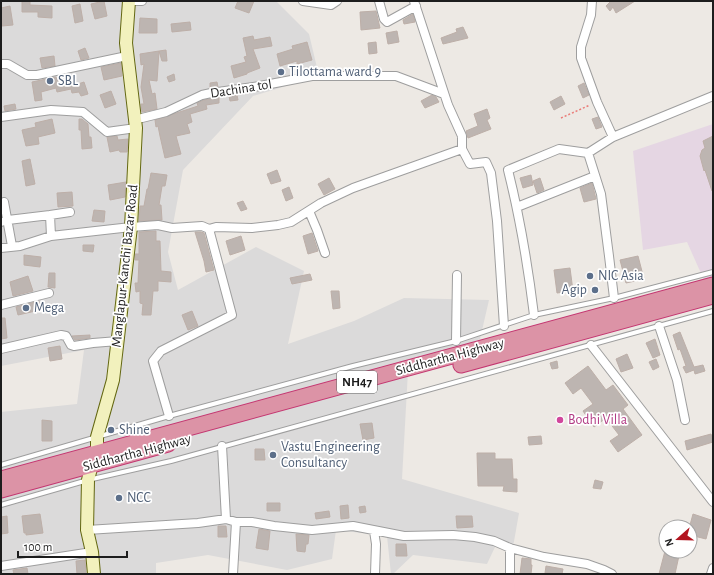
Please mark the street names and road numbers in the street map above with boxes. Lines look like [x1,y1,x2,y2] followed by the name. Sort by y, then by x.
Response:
[209,77,273,101] street label: Dachina tol
[109,184,141,348] street label: Manglapur-Kanchi Bazar Road
[394,336,506,378] street label: Siddhartha Highway
[337,371,377,393] road number: NH47
[81,432,193,474] street label: Siddhartha Highway

